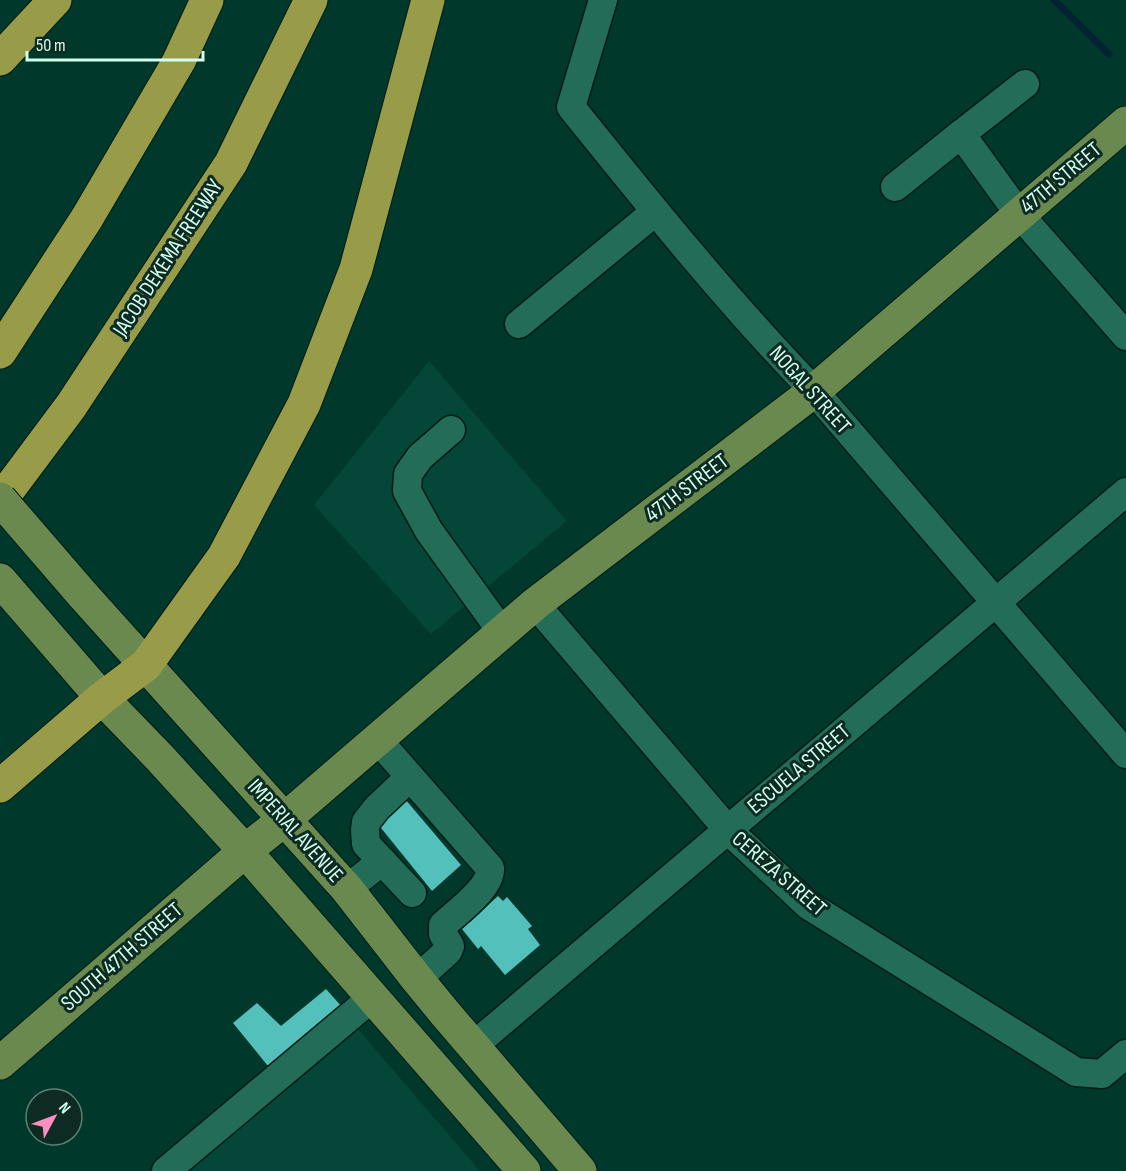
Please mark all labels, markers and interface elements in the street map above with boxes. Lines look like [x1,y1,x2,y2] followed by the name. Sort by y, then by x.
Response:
[27,24,202,62] scale bar
[36,35,66,56] text: 50 m
[1015,136,1107,220] street label: 47TH STREET
[107,174,229,342] street label: JACOB DEKEMA FREEWAY
[763,340,857,440] street label: NOGAL STREET
[640,448,734,528] street label: 47TH STREET
[742,718,856,820] street label: ESCUELA STREET
[241,773,349,889] street label: IMPERIAL AVENUE
[726,826,832,922] street label: CEREZA STREET
[56,897,188,1017] street label: SOUTH 47TH STREET
[24,1087,84,1147] north arrow
[54,1099,74,1118] text: N

